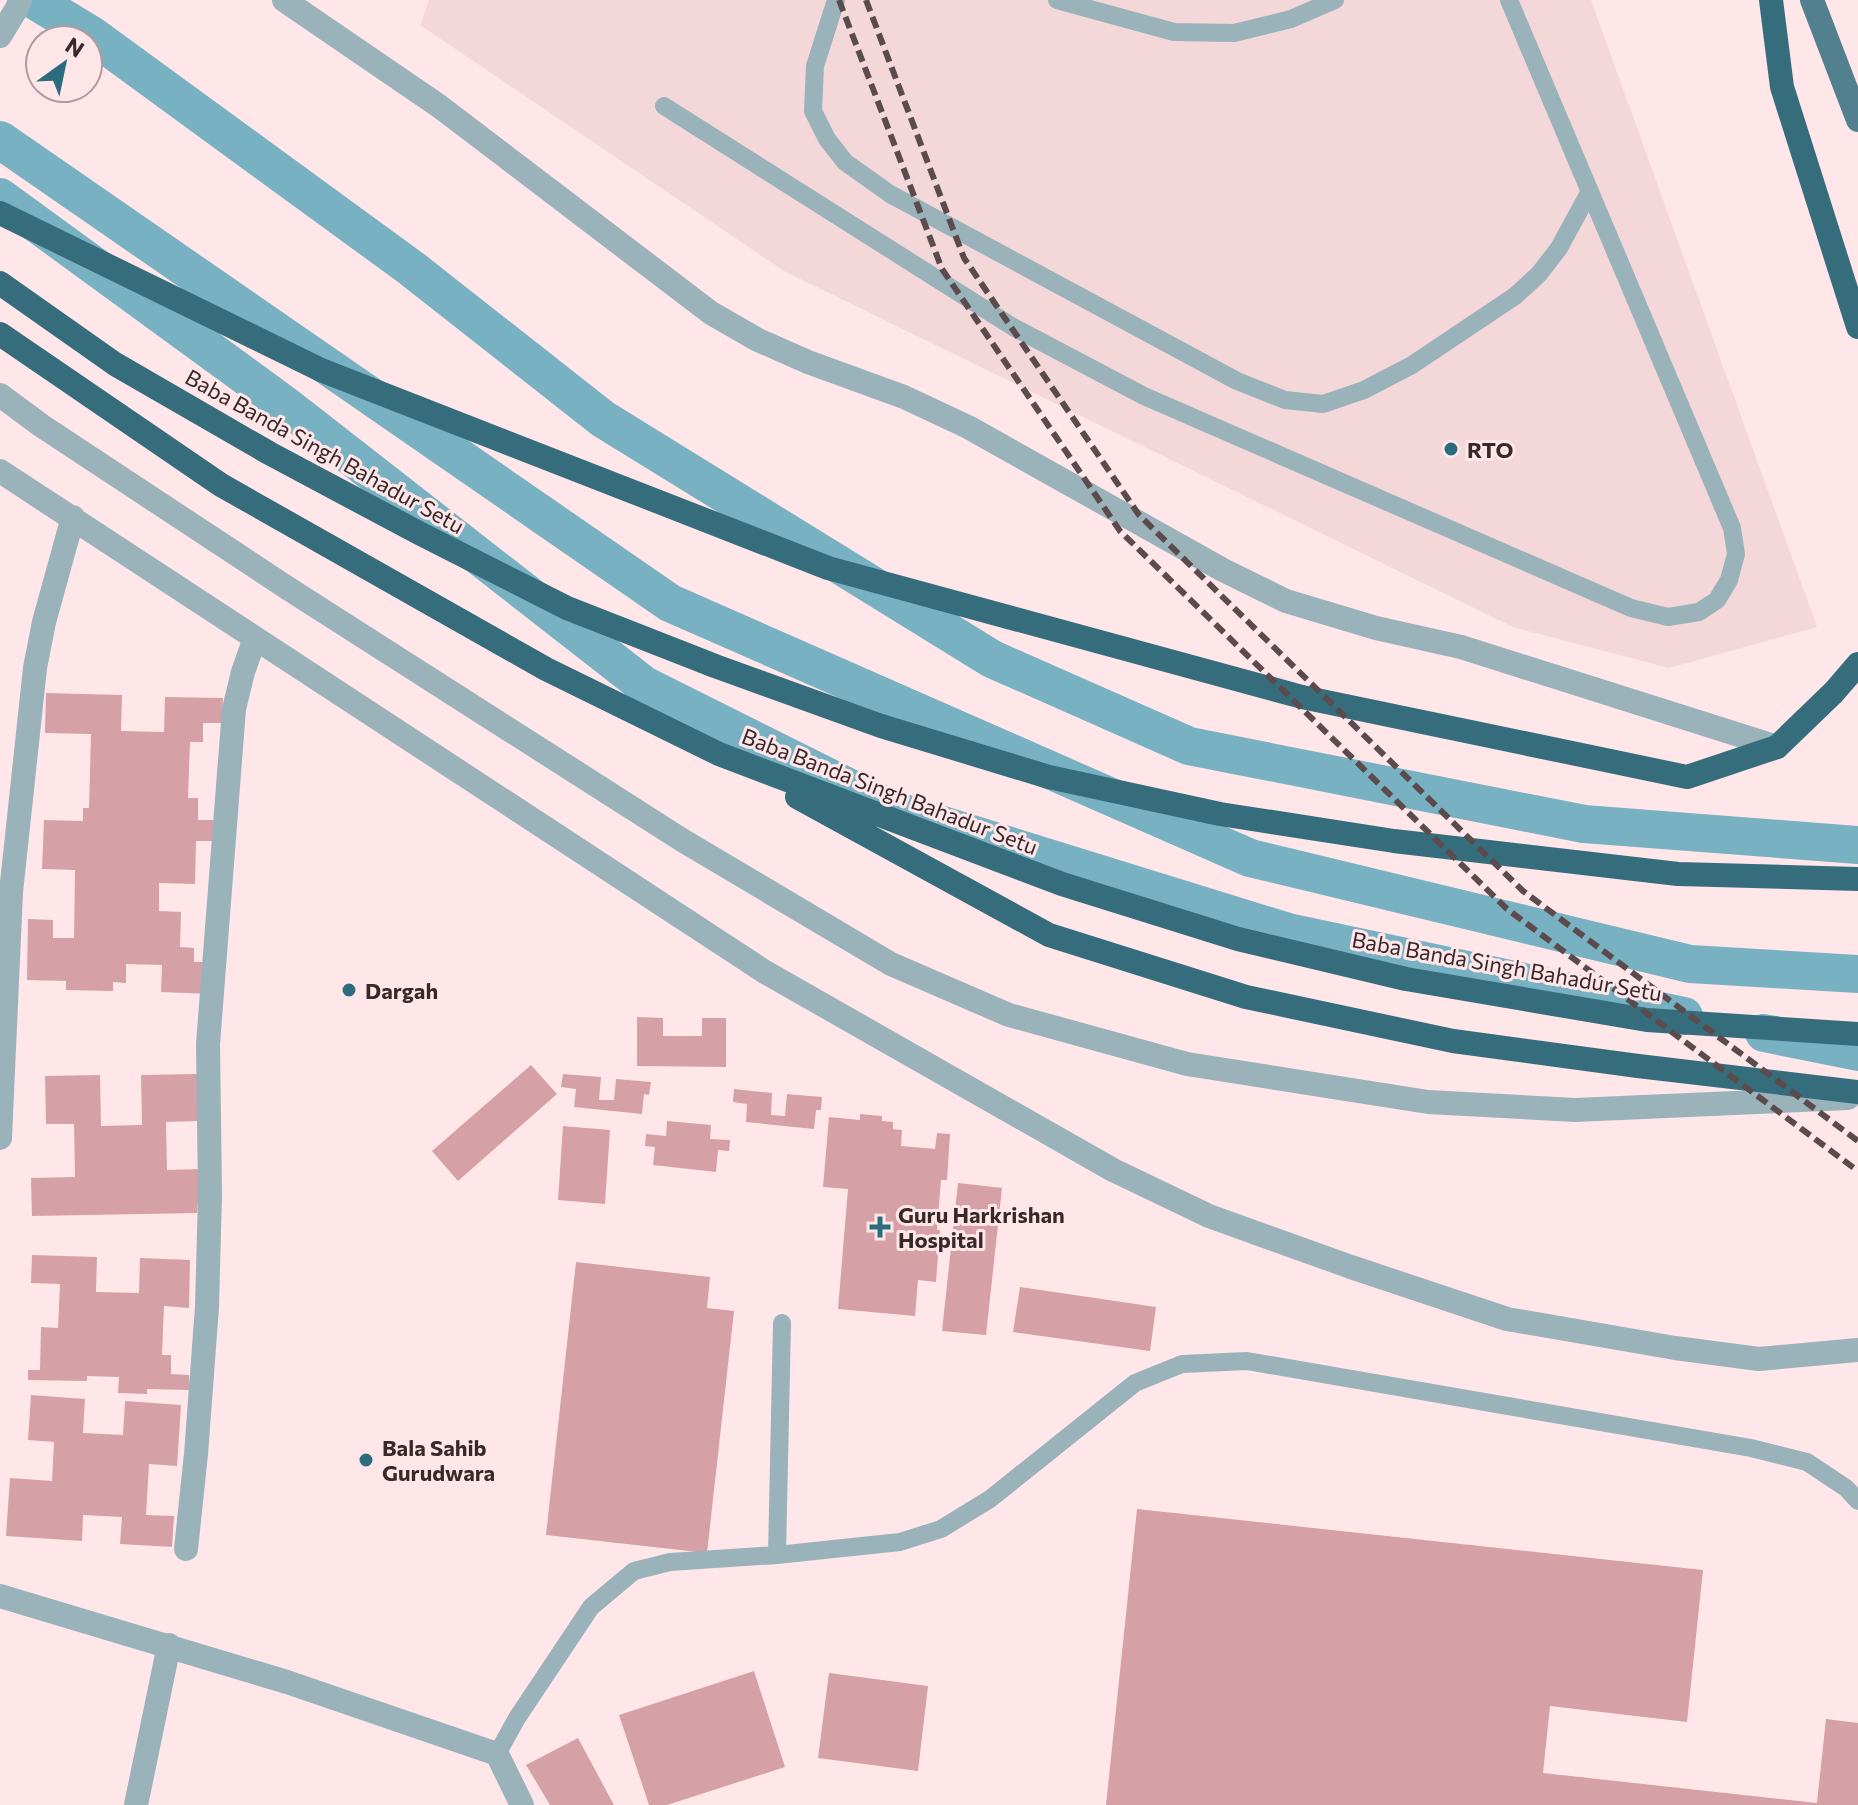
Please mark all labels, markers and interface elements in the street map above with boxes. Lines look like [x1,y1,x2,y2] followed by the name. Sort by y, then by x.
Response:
[24,24,104,104] north arrow
[61,31,89,63] text: N
[181,363,469,539] street label: Baba Banda Singh Bahadur Setu
[1467,436,1514,463] place label: RTO
[1442,440,1460,458] marker: RTO
[738,722,1042,860] street label: Baba Banda Singh Bahadur Setu
[1350,925,1664,1007] street label: Baba Banda Singh Bahadur Setu
[365,977,438,1004] place label: Dargah
[340,981,358,999] marker: Dargah
[898,1201,1065,1253] place label: Guru Harkrishan Hospital
[869,1216,891,1238] marker: Guru Harkrishan Hospital
[382,1434,495,1486] place label: Bala Sahib Gurudwara
[357,1451,375,1469] marker: Bala Sahib Gurudwara

